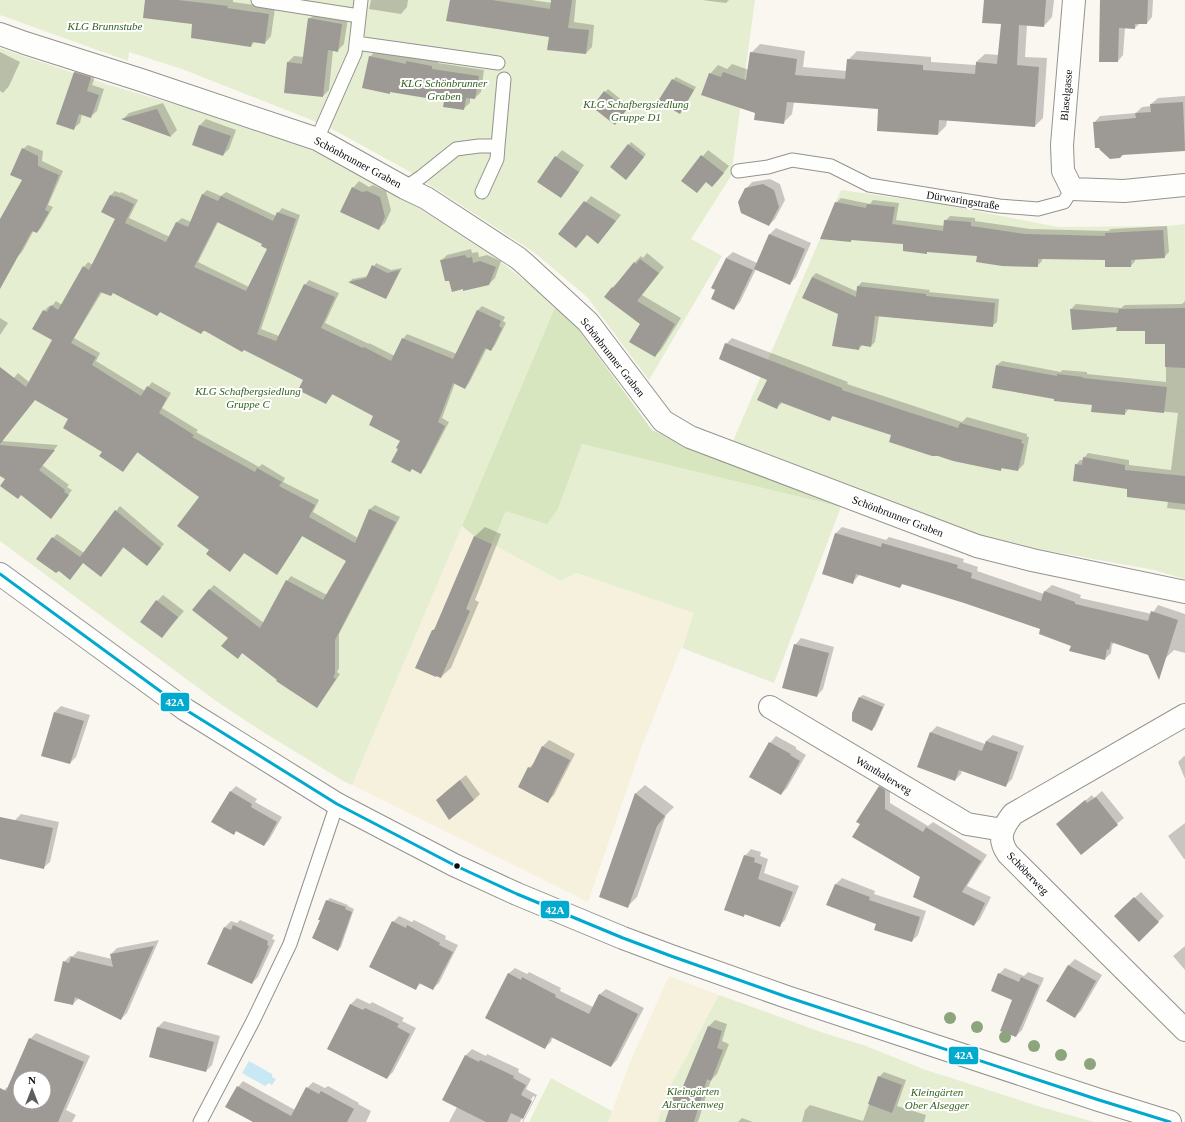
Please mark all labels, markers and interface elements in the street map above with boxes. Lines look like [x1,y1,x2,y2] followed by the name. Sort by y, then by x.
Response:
[67,20,143,32] park label: KLG Brunnstube
[1058,69,1074,121] street label: Blaselgasse
[400,77,488,102] park label: KLG Schönbrunner Graben
[582,98,689,123] park label: KLG Schafbergsiedlung Gruppe D1
[312,134,404,190] street label: Schönbrunner Graben
[926,188,1001,212] street label: Dürwaringstraße
[578,315,648,399] street label: Schönbrunner Graben
[194,385,301,410] park label: KLG Schafbergsiedlung Gruppe C
[851,493,946,539] street label: Schönbrunner Graben
[160,692,190,712] line badge: 42A
[166,696,185,708] text: 42A
[854,754,915,797] street label: Wanthalerweg
[1005,849,1052,897] street label: Schöberweg
[452,861,462,871] unlabelled marker
[540,900,570,919] line badge: 42A
[546,904,565,916] text: 42A
[948,1046,979,1065] line badge: 42A
[955,1049,974,1061] text: 42A
[12,1070,52,1110] north arrow
[28,1074,36,1086] text: N
[661,1085,724,1110] park label: Kleingärten Alsrückenweg
[905,1086,970,1111] park label: Kleingärten Ober Alsegger

